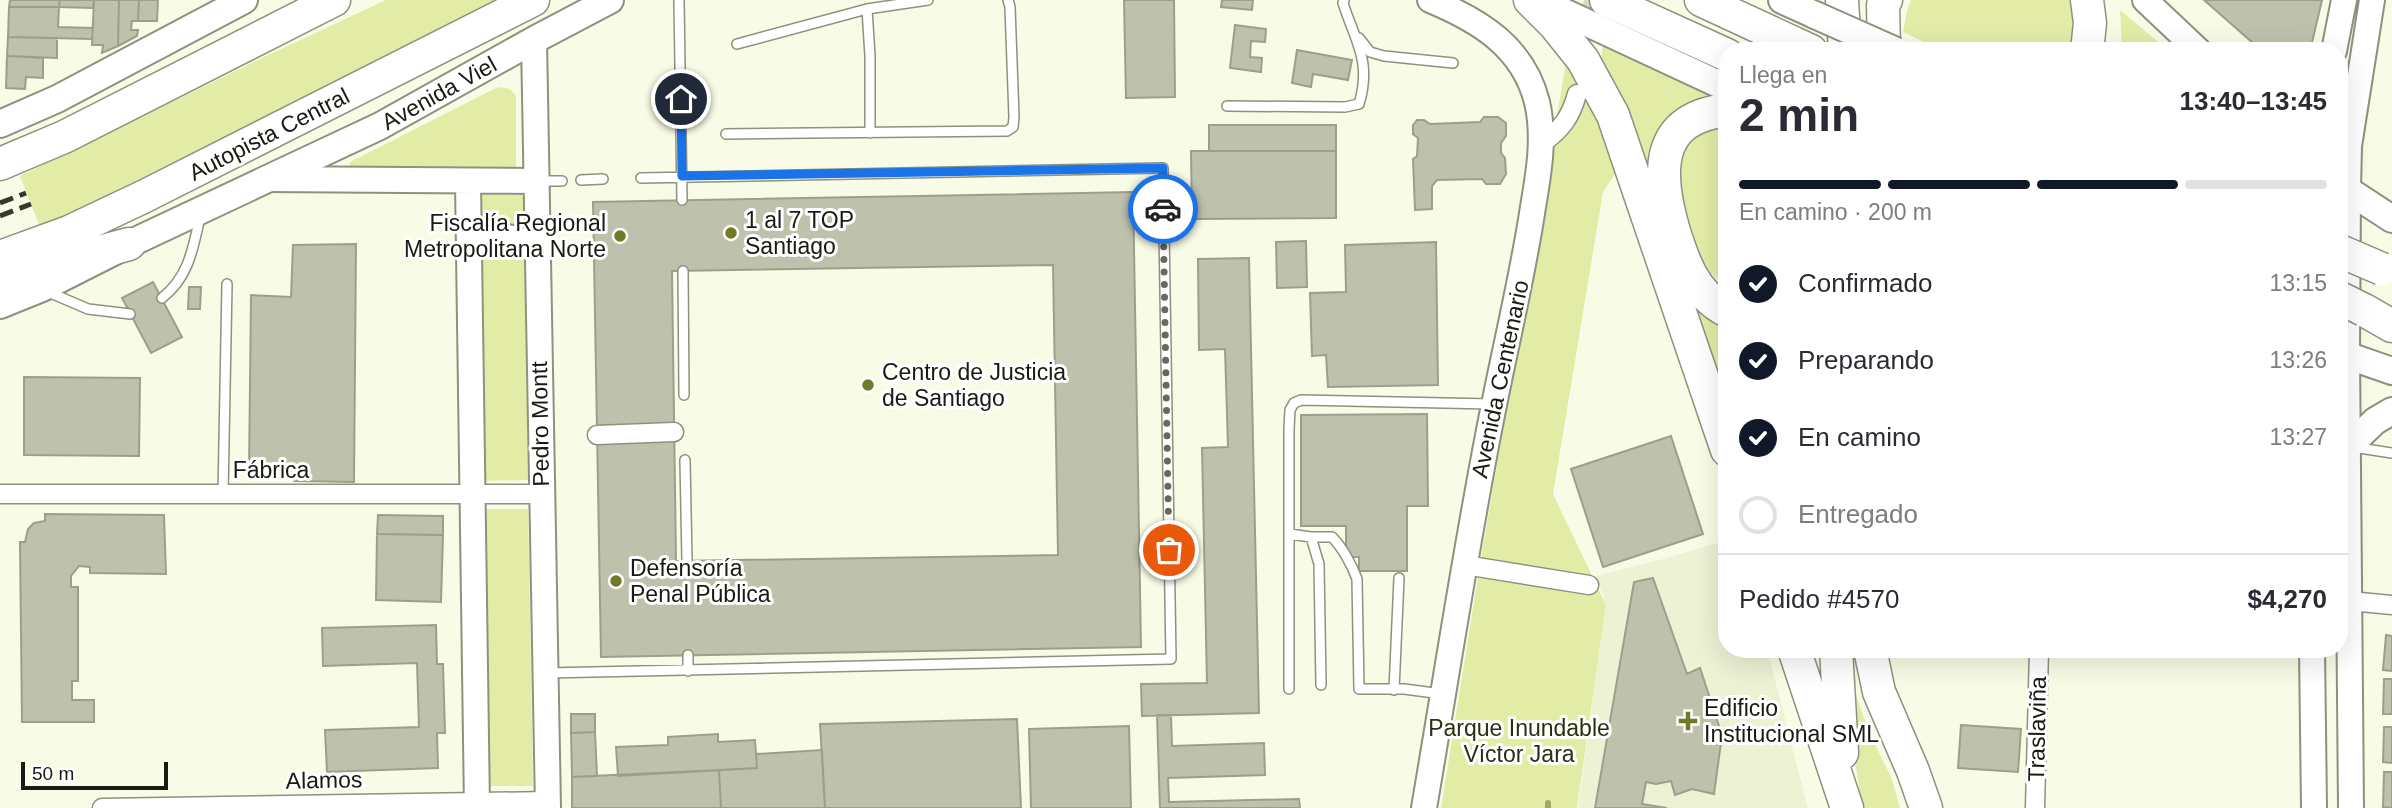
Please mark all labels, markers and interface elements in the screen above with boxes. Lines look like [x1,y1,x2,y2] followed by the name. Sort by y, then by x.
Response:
[377,51,501,135] street label: Avenida Viel
[1739,62,1827,88] text: Llega en
[651,69,711,129] pin
[662,80,700,118] icon: home
[184,82,354,186] street label: Autopista Central
[2180,86,2327,116] text: 13:40–13:45
[1739,89,1859,141] text: 2 min
[1128,174,1198,244] courier
[1144,190,1182,228] icon: car
[1739,199,1932,225] text: En camino · 200 m
[745,207,854,259] place label: 1 al 7 TOP Santiago
[404,210,606,262] place label: Fiscalía Regional Metropolitana Norte
[723,225,739,241] marker: 1 al 7 TOP Santiago
[612,228,628,244] marker: Fiscalía Regional Metropolitana Norte
[1739,265,1777,303] icon: check
[1798,268,1932,298] text: Confirmado
[2269,270,2327,296] text: 13:15
[1466,278,1534,480] street label: Avenida Centenario
[1739,342,1777,380] icon: check
[1798,345,1934,375] text: Preparando
[2269,347,2327,373] text: 13:26
[882,359,1066,411] place label: Centro de Justicia de Santiago
[526,361,554,487] street label: Pedro Montt
[860,377,876,393] marker: Centro de Justicia de Santiago
[1739,419,1777,457] icon: check
[1798,422,1921,452] text: En camino
[2269,424,2327,450] text: 13:27
[233,457,310,483] street label: Fábrica
[1798,499,1918,529] text: Entregado
[1139,520,1199,580] pin
[1150,531,1188,569] icon: bag
[630,555,771,607] place label: Defensoría Penal Pública
[608,573,624,589] marker: Defensoría Penal Pública
[1739,584,1899,614] text: Pedido #4570
[2247,584,2327,614] text: $4,270
[2023,676,2051,782] street label: Traslaviña
[1704,695,1879,747] place label: Edificio Institucional SML
[1678,711,1698,731] marker: Edificio Institucional SML
[1428,715,1610,767] park label: Parque Inundable Víctor Jara
[21,759,168,791] scale bar
[32,763,74,784] text: 50 m
[285,766,363,794] street label: Alamos

